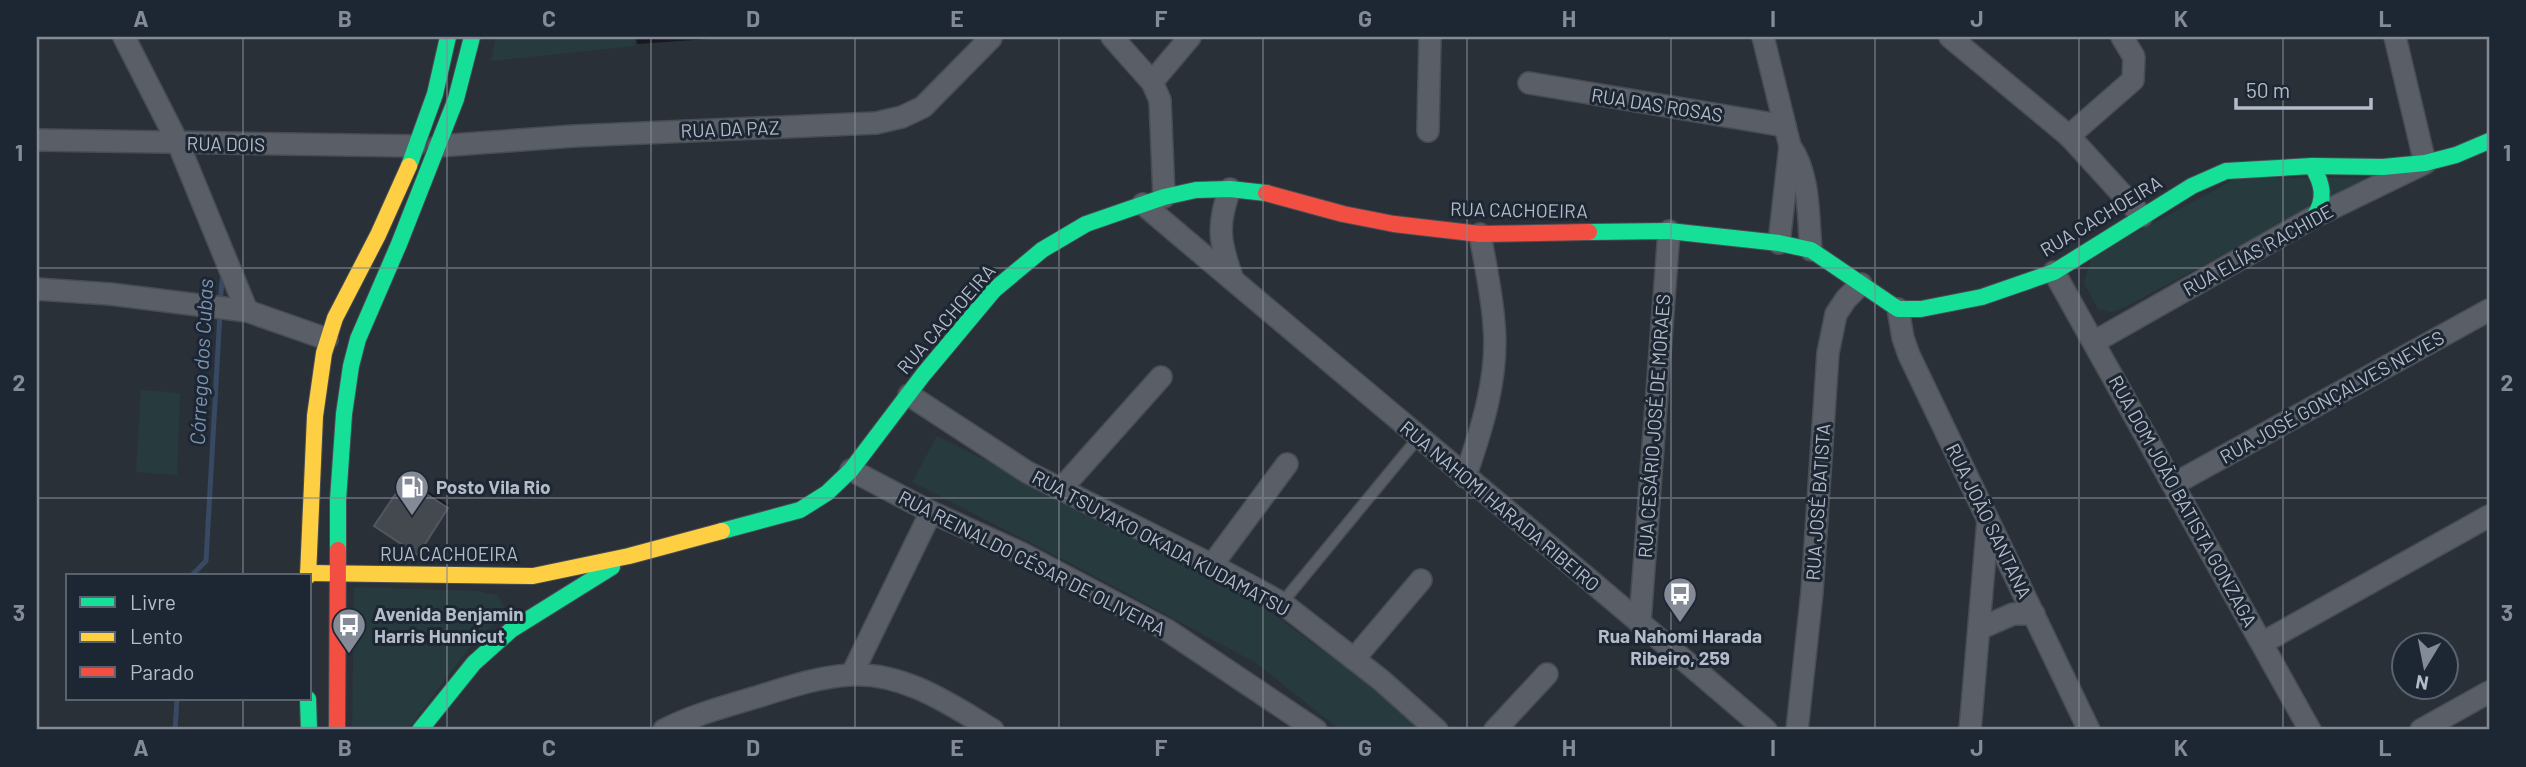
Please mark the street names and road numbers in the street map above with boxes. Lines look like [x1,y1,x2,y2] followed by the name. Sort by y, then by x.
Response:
[1590,83,1724,126] street label: RUA DAS ROSAS
[680,115,780,142] street label: RUA DA PAZ
[186,131,266,156] street label: RUA DOIS
[2036,170,2166,261] street label: RUA CACHOEIRA
[1450,197,1588,222] street label: RUA CACHOEIRA
[2179,199,2337,300] street label: RUA ELÍAS RACHIDE
[892,259,1000,378] street label: RUA CACHOEIRA
[1633,293,1674,559] street label: RUA CESÁRIO JOSÉ DE MORAES
[2216,325,2448,468] street label: RUA JOSÉ GONÇALVES NEVES
[2105,371,2262,631] street label: RUA DOM JOÃO BATISTA GONZAGA
[1396,416,1605,596] street label: RUA NAHOMI HARADA RIBEIRO
[1801,423,1834,581] street label: RUA JOSÉ BATISTA
[1942,439,2037,602] street label: RUA JOÃO SANTANA
[1029,465,1294,620] street label: RUA TSUYAKO OKADA KUDAMATSU
[895,485,1170,640] street label: RUA REINALDO CÉSAR DE OLIVEIRA
[380,542,518,565] street label: RUA CACHOEIRA

